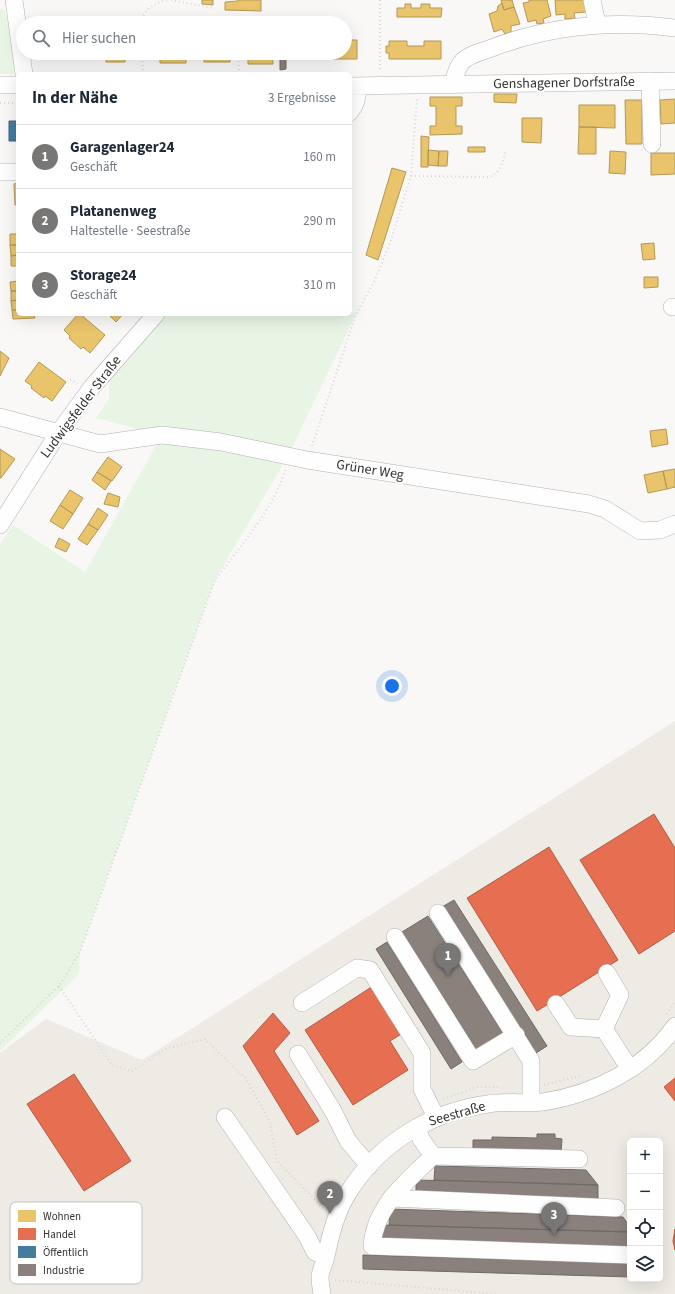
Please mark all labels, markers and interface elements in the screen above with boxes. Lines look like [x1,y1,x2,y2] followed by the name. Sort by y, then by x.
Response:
[16,16,352,60] search box
[30,27,52,49] icon: search
[62,28,136,49] text: Hier suchen
[493,72,635,94] street label: Genshagener Dorfstraße
[32,86,118,110] text: In der Nähe
[268,89,336,107] text: 3 Ergebnisse
[70,137,175,158] text: Garagenlager24
[42,148,48,166] text: 1
[303,148,336,166] text: 160 m
[70,158,117,176] text: Geschäft
[70,201,156,222] text: Platanenweg
[42,212,48,230] text: 2
[303,212,336,230] text: 290 m
[70,222,190,240] text: Haltestelle · Seestraße
[70,265,137,286] text: Storage24
[42,276,48,294] text: 3
[303,276,336,294] text: 310 m
[70,286,117,304] text: Geschäft
[36,352,126,462] street label: Ludwigsfelder Straße
[335,455,405,485] street label: Grüner Weg
[382,676,402,696] your location
[435,943,461,976] pin: 1
[426,1096,488,1132] street label: Seestraße
[627,1138,663,1282] map controls
[627,1138,663,1174] button: +
[627,1174,663,1210] button: −
[317,1181,343,1214] pin: 2
[10,1202,142,1284] legend
[541,1202,567,1235] pin: 3
[43,1209,81,1224] text: Wohnen
[627,1210,663,1246] button: locate
[43,1227,76,1242] text: Handel
[43,1245,88,1260] text: Öffentlich
[627,1246,663,1282] button: layers
[43,1263,85,1278] text: Industrie

